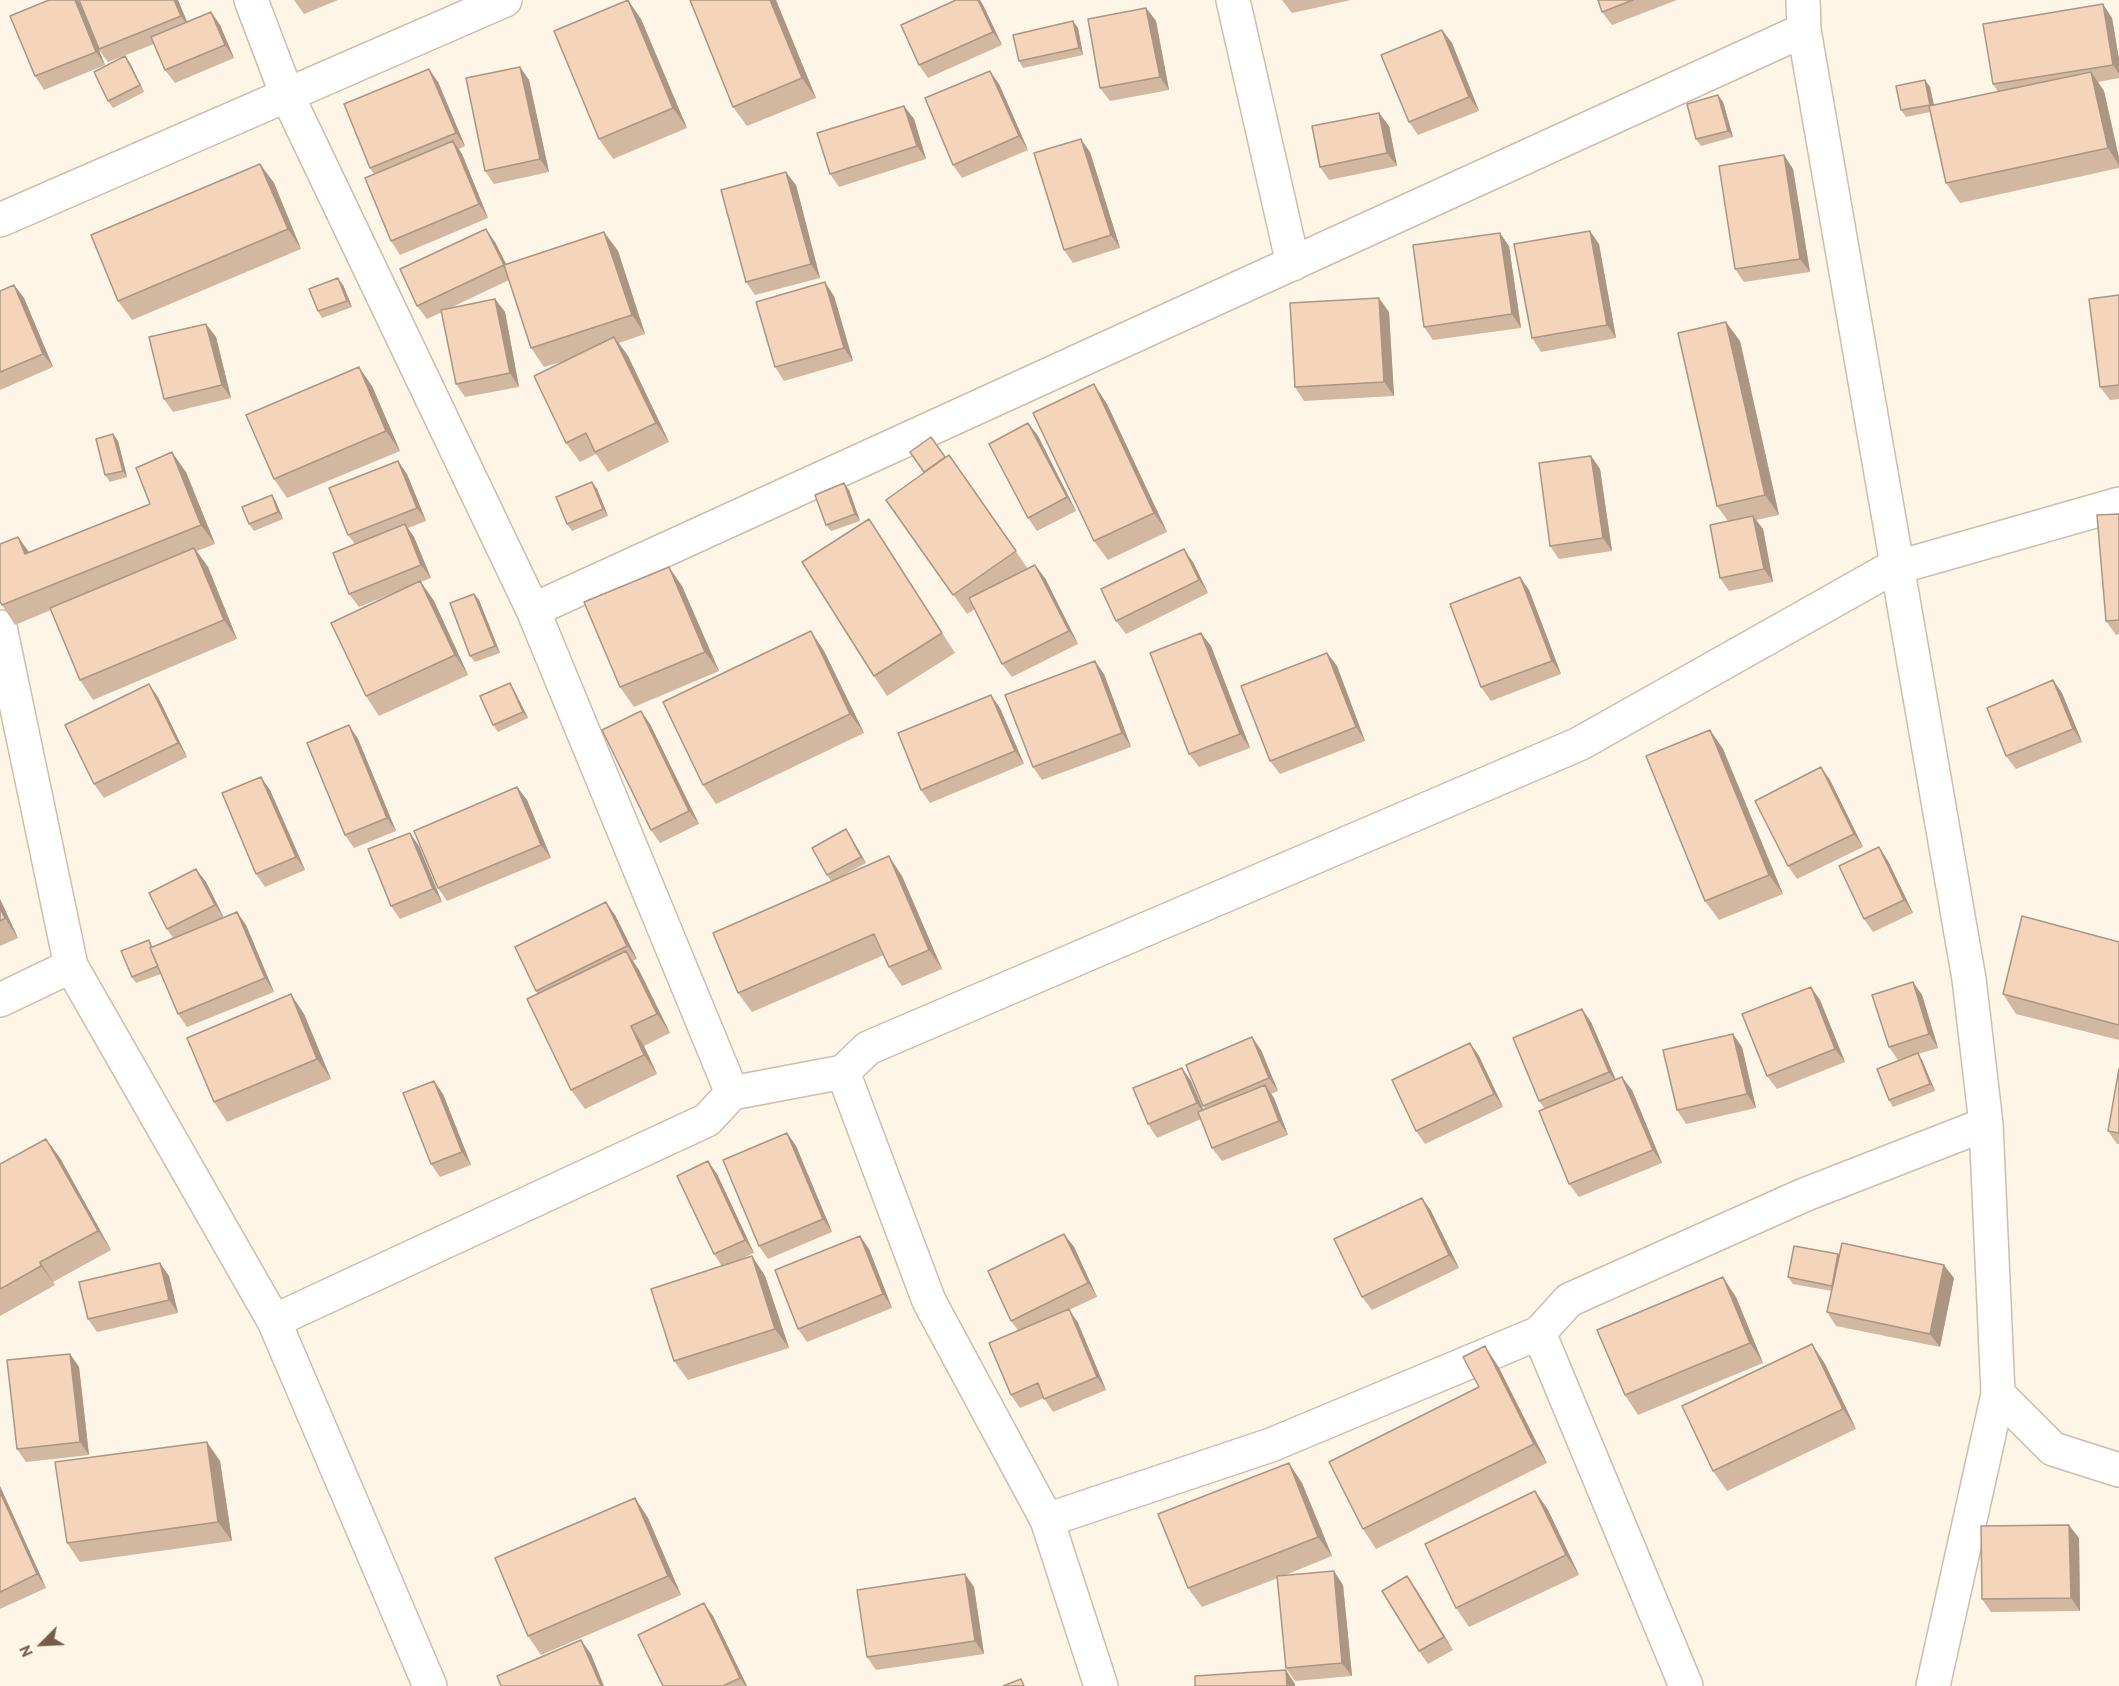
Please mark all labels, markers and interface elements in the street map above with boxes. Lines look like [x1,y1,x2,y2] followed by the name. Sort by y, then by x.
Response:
[12,1614,72,1674] north arrow
[14,1642,37,1660] text: N

